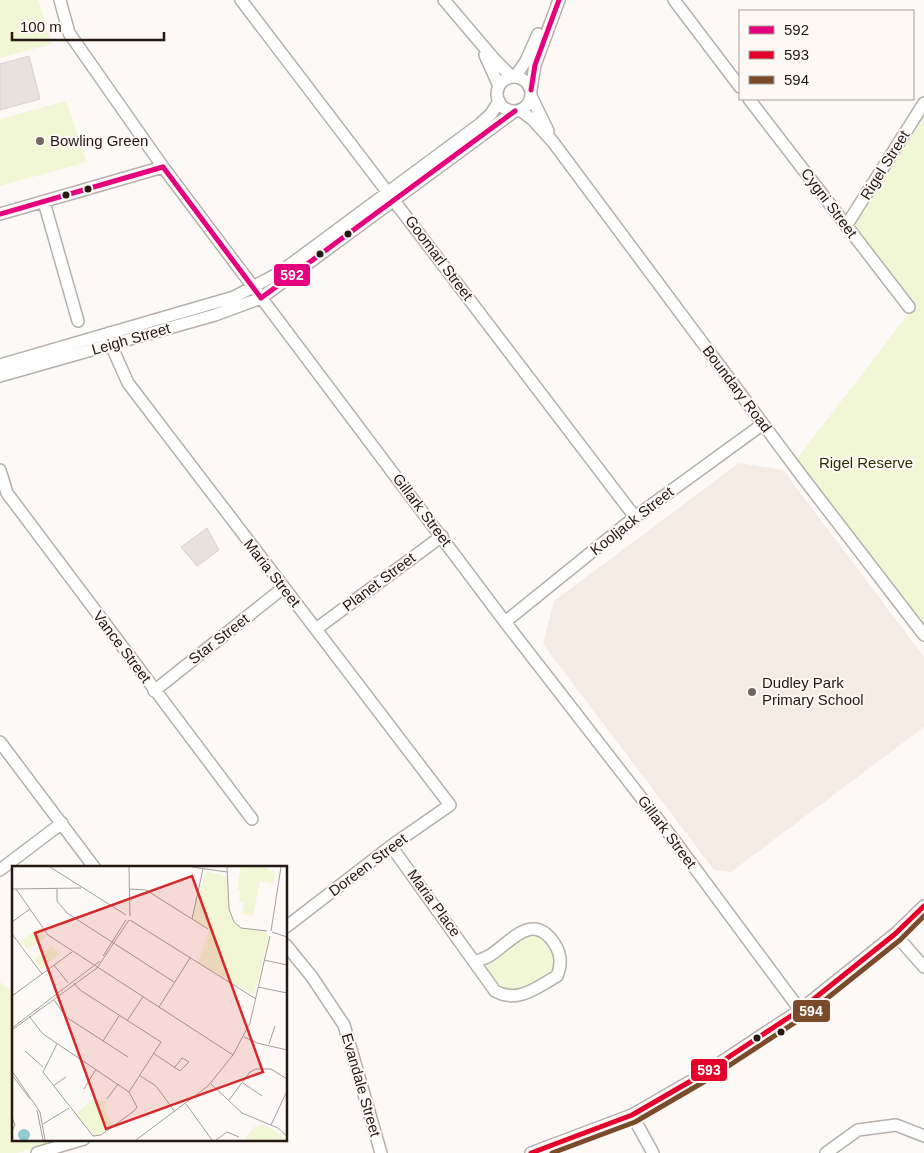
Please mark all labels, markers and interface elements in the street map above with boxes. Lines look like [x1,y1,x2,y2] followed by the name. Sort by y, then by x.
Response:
[12,10,165,42] scale bar
[739,10,914,100] legend
[20,18,62,35] text: 100 m
[784,21,809,38] text: 592
[784,46,809,63] text: 593
[784,71,809,88] text: 594
[857,126,913,202] street label: Rigel Street
[50,132,148,149] place label: Bowling Green
[34,135,46,147] marker: Bowling Green
[798,165,862,241] street label: Cygni Street
[83,184,93,194] unlabelled marker
[61,190,71,200] unlabelled marker
[402,212,477,304] street label: Goomarl Street
[343,229,353,239] unlabelled marker
[315,249,325,259] unlabelled marker
[273,263,311,287] line badge: 592
[280,267,304,283] text: 592
[90,319,173,358] street label: Leigh Street
[699,342,776,435] street label: Boundary Road
[819,454,913,471] park label: Rigel Reserve
[390,470,456,550] street label: Gillark Street
[587,482,677,558] street label: Kooljack Street
[241,535,305,611] street label: Maria Street
[339,548,419,614] street label: Planet Street
[90,607,155,687] street label: Vance Street
[185,609,253,667] street label: Star Street
[762,674,864,708] place label: Dudley Park Primary School
[746,686,758,698] marker: Dudley Park Primary School
[635,792,701,872] street label: Gillark Street
[325,829,411,899] street label: Doreen Street
[12,866,288,1140] inset map
[404,866,465,940] street label: Maria Place
[792,999,831,1023] line badge: 594
[799,1003,823,1019] text: 594
[776,1027,786,1037] unlabelled marker
[339,1031,385,1139] street label: Evandale Street
[752,1033,762,1043] unlabelled marker
[690,1058,728,1082] line badge: 593
[697,1062,721,1078] text: 593

